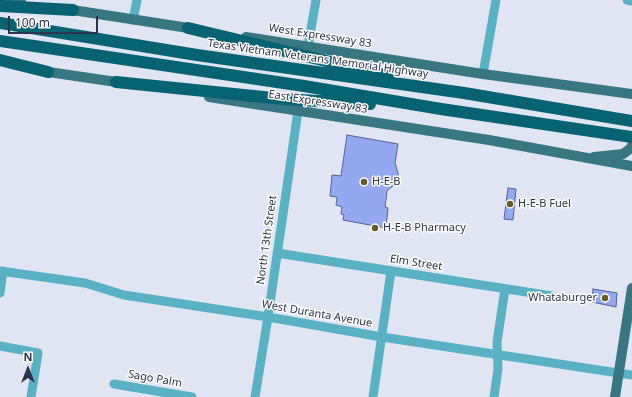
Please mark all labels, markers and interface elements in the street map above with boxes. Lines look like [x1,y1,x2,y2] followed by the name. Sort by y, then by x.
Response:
[10,8,100,34] scale bar
[15,14,50,31] text: 100 m
[268,21,372,51] street label: West Expressway 83
[207,37,429,81] street label: Texas Vietnam Veterans Memorial Highway
[268,88,368,116] street label: East Expressway 83
[372,175,401,189] place label: H-E-B
[359,177,369,187] marker: H-E-B
[254,194,280,286] street label: North 13th Street
[518,197,571,211] place label: H-E-B Fuel
[505,199,515,209] marker: H-E-B Fuel
[383,221,466,235] place label: H-E-B Pharmacy
[370,223,380,233] marker: H-E-B Pharmacy
[389,252,443,274] street label: Elm Street
[528,291,597,305] place label: Whataburger
[600,293,610,303] marker: Whataburger
[261,298,373,330] street label: West Duranta Avenue
[8,349,48,389] north arrow
[24,349,32,364] text: N
[127,368,183,390] street label: Sago Palm

